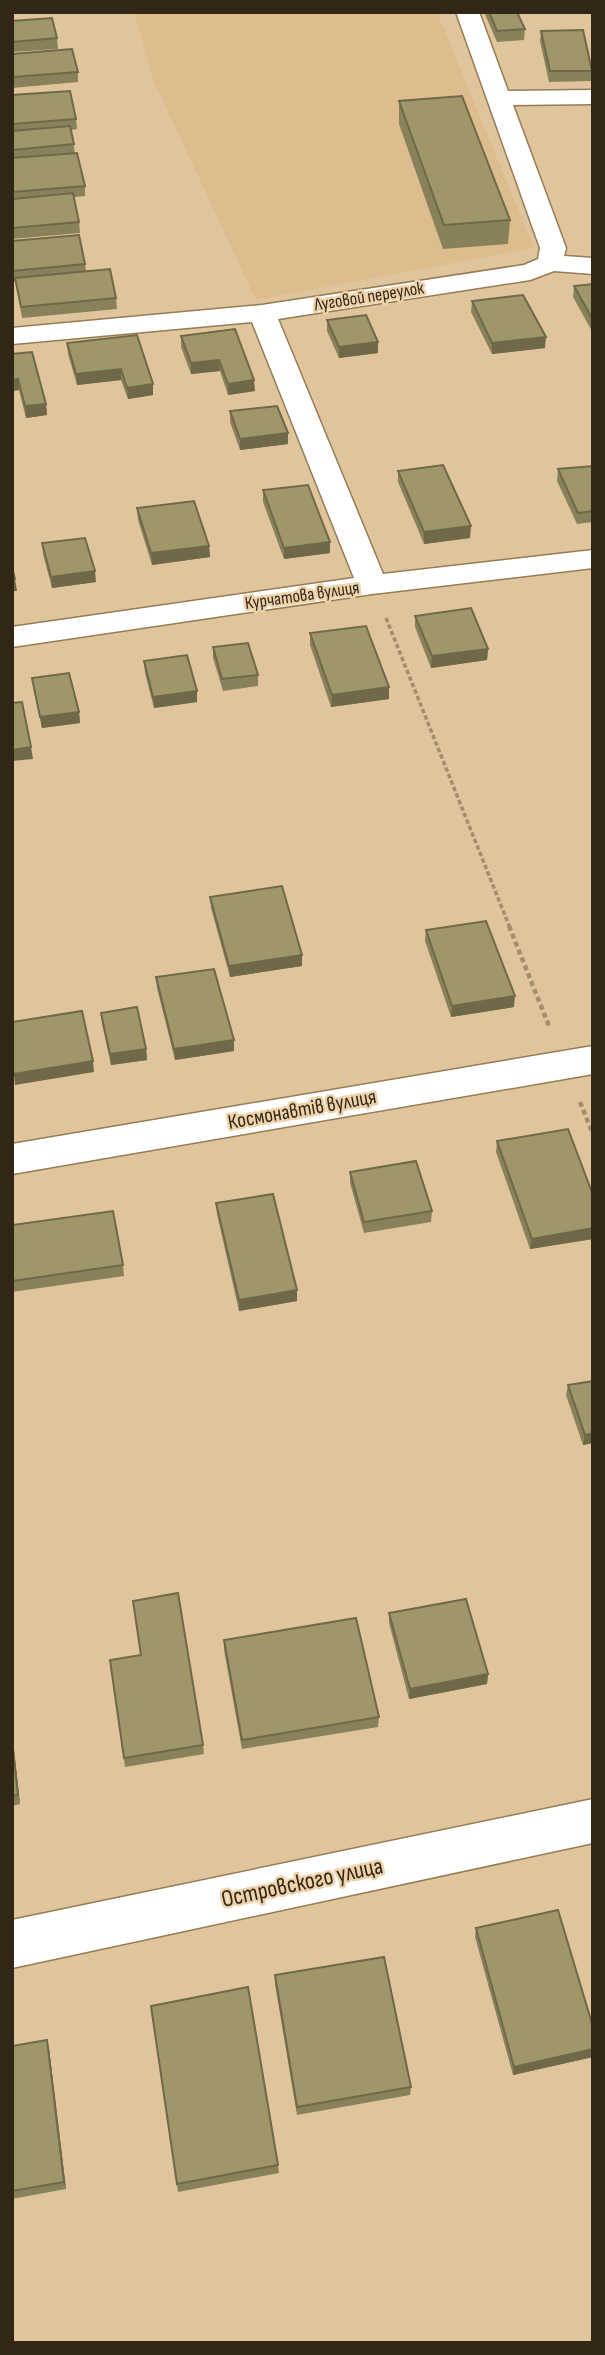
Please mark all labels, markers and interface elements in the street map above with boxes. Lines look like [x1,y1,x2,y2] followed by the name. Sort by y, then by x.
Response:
[312,277,426,316] street label: Луговой переулок
[243,577,361,614] street label: Курчатова вулиця
[226,1084,378,1135] street label: Космонавтів вулиця
[219,1851,386,1914] street label: Островского улица

